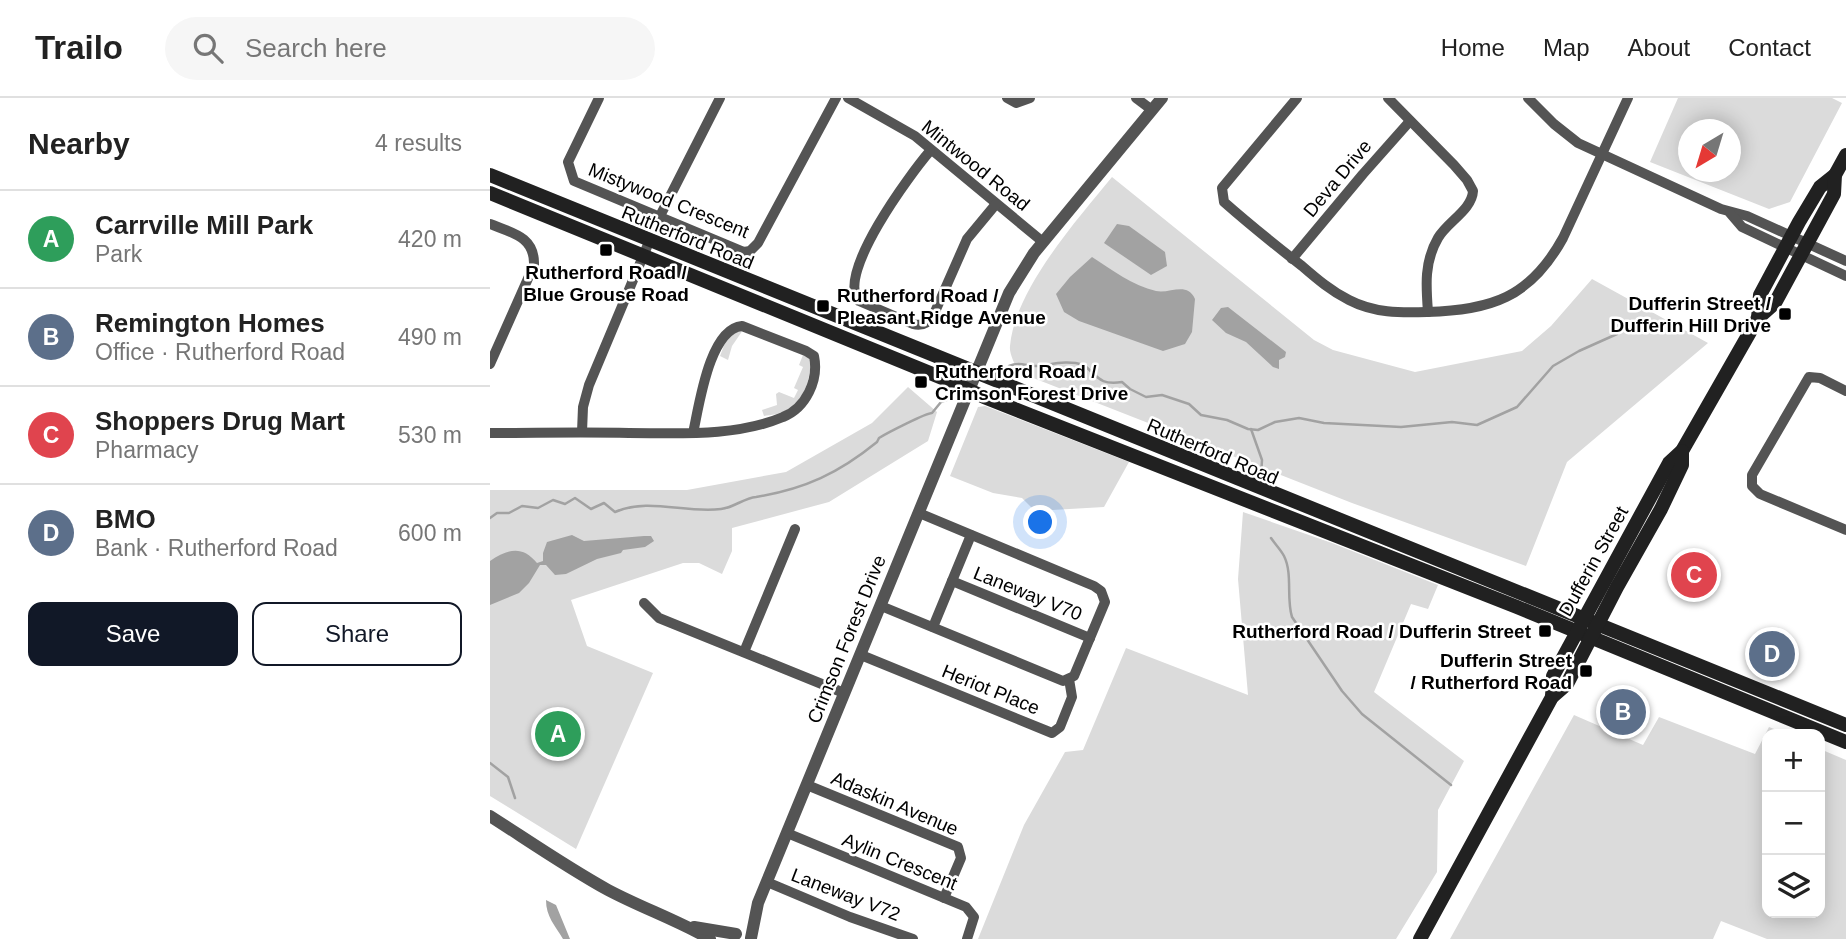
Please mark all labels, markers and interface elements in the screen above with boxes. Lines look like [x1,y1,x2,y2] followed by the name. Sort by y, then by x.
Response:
[165,17,655,80] search box
[35,29,123,66] text: Trailo
[189,29,227,67] icon: search
[245,33,387,63] text: Search here
[1441,34,1505,61] text: Home
[1543,34,1590,61] text: Map
[1628,34,1690,61] text: About
[1728,34,1811,61] text: Contact
[918,116,1034,215] street label: Mintwood Road
[1678,119,1741,182] north arrow
[28,127,130,160] text: Nearby
[375,130,462,156] text: 4 results
[1299,136,1376,221] street label: Deva Drive
[586,159,753,243] street label: Mistywood Crescent
[619,201,757,274] street label: Rutherford Road
[95,210,313,240] text: Carrville Mill Park
[43,226,59,252] text: A
[398,226,462,252] text: 420 m
[95,241,142,267] text: Park
[598,242,614,258] marker: Rutherford Road / Blue Grouse Road
[523,262,689,305] place label: Rutherford Road / Blue Grouse Road
[837,285,1046,328] place label: Rutherford Road / Pleasant Ridge Avenue
[1611,293,1772,336] place label: Dufferin Street / Dufferin Hill Drive
[815,298,831,314] marker: Rutherford Road / Pleasant Ridge Avenue
[1777,306,1793,322] marker: Dufferin Street / Dufferin Hill Drive
[95,308,325,338] text: Remington Homes
[43,324,59,350] text: B
[398,324,462,350] text: 490 m
[95,339,345,365] text: Office · Rutherford Road
[935,361,1128,404] place label: Rutherford Road / Crimson Forest Drive
[913,374,929,390] marker: Rutherford Road / Crimson Forest Drive
[95,406,345,436] text: Shoppers Drug Mart
[1144,414,1282,489] street label: Rutherford Road
[43,422,59,448] text: C
[398,422,462,448] text: 530 m
[95,437,199,463] text: Pharmacy
[1555,502,1633,620] street label: Dufferin Street
[95,504,156,534] text: BMO
[1023,505,1057,539] your location
[43,520,59,546] text: D
[398,520,462,546] text: 600 m
[95,535,338,561] text: Bank · Rutherford Road
[1671,549,1717,601] pin: C
[803,552,890,726] street label: Crimson Forest Drive
[970,562,1085,625] street label: Laneway V70
[28,602,238,666] button: Save
[252,602,462,666] button: Share
[1232,621,1532,642] place label: Rutherford Road / Dufferin Street
[1537,623,1553,639] marker: Rutherford Road / Dufferin Street
[1749,628,1795,680] pin: D
[1411,650,1573,693] place label: Dufferin Street / Rutherford Road
[939,660,1043,719] street label: Heriot Place
[1578,663,1594,679] marker: Dufferin Street / Rutherford Road
[1600,686,1646,738] pin: B
[535,708,581,760] pin: A
[1762,729,1825,918] map controls
[1762,729,1825,792] button: +
[828,767,961,840] street label: Adaskin Avenue
[1762,792,1825,855] button: −
[839,829,961,894] street label: Aylin Crescent
[1762,855,1825,918] button: layers
[788,864,903,925] street label: Laneway V72

